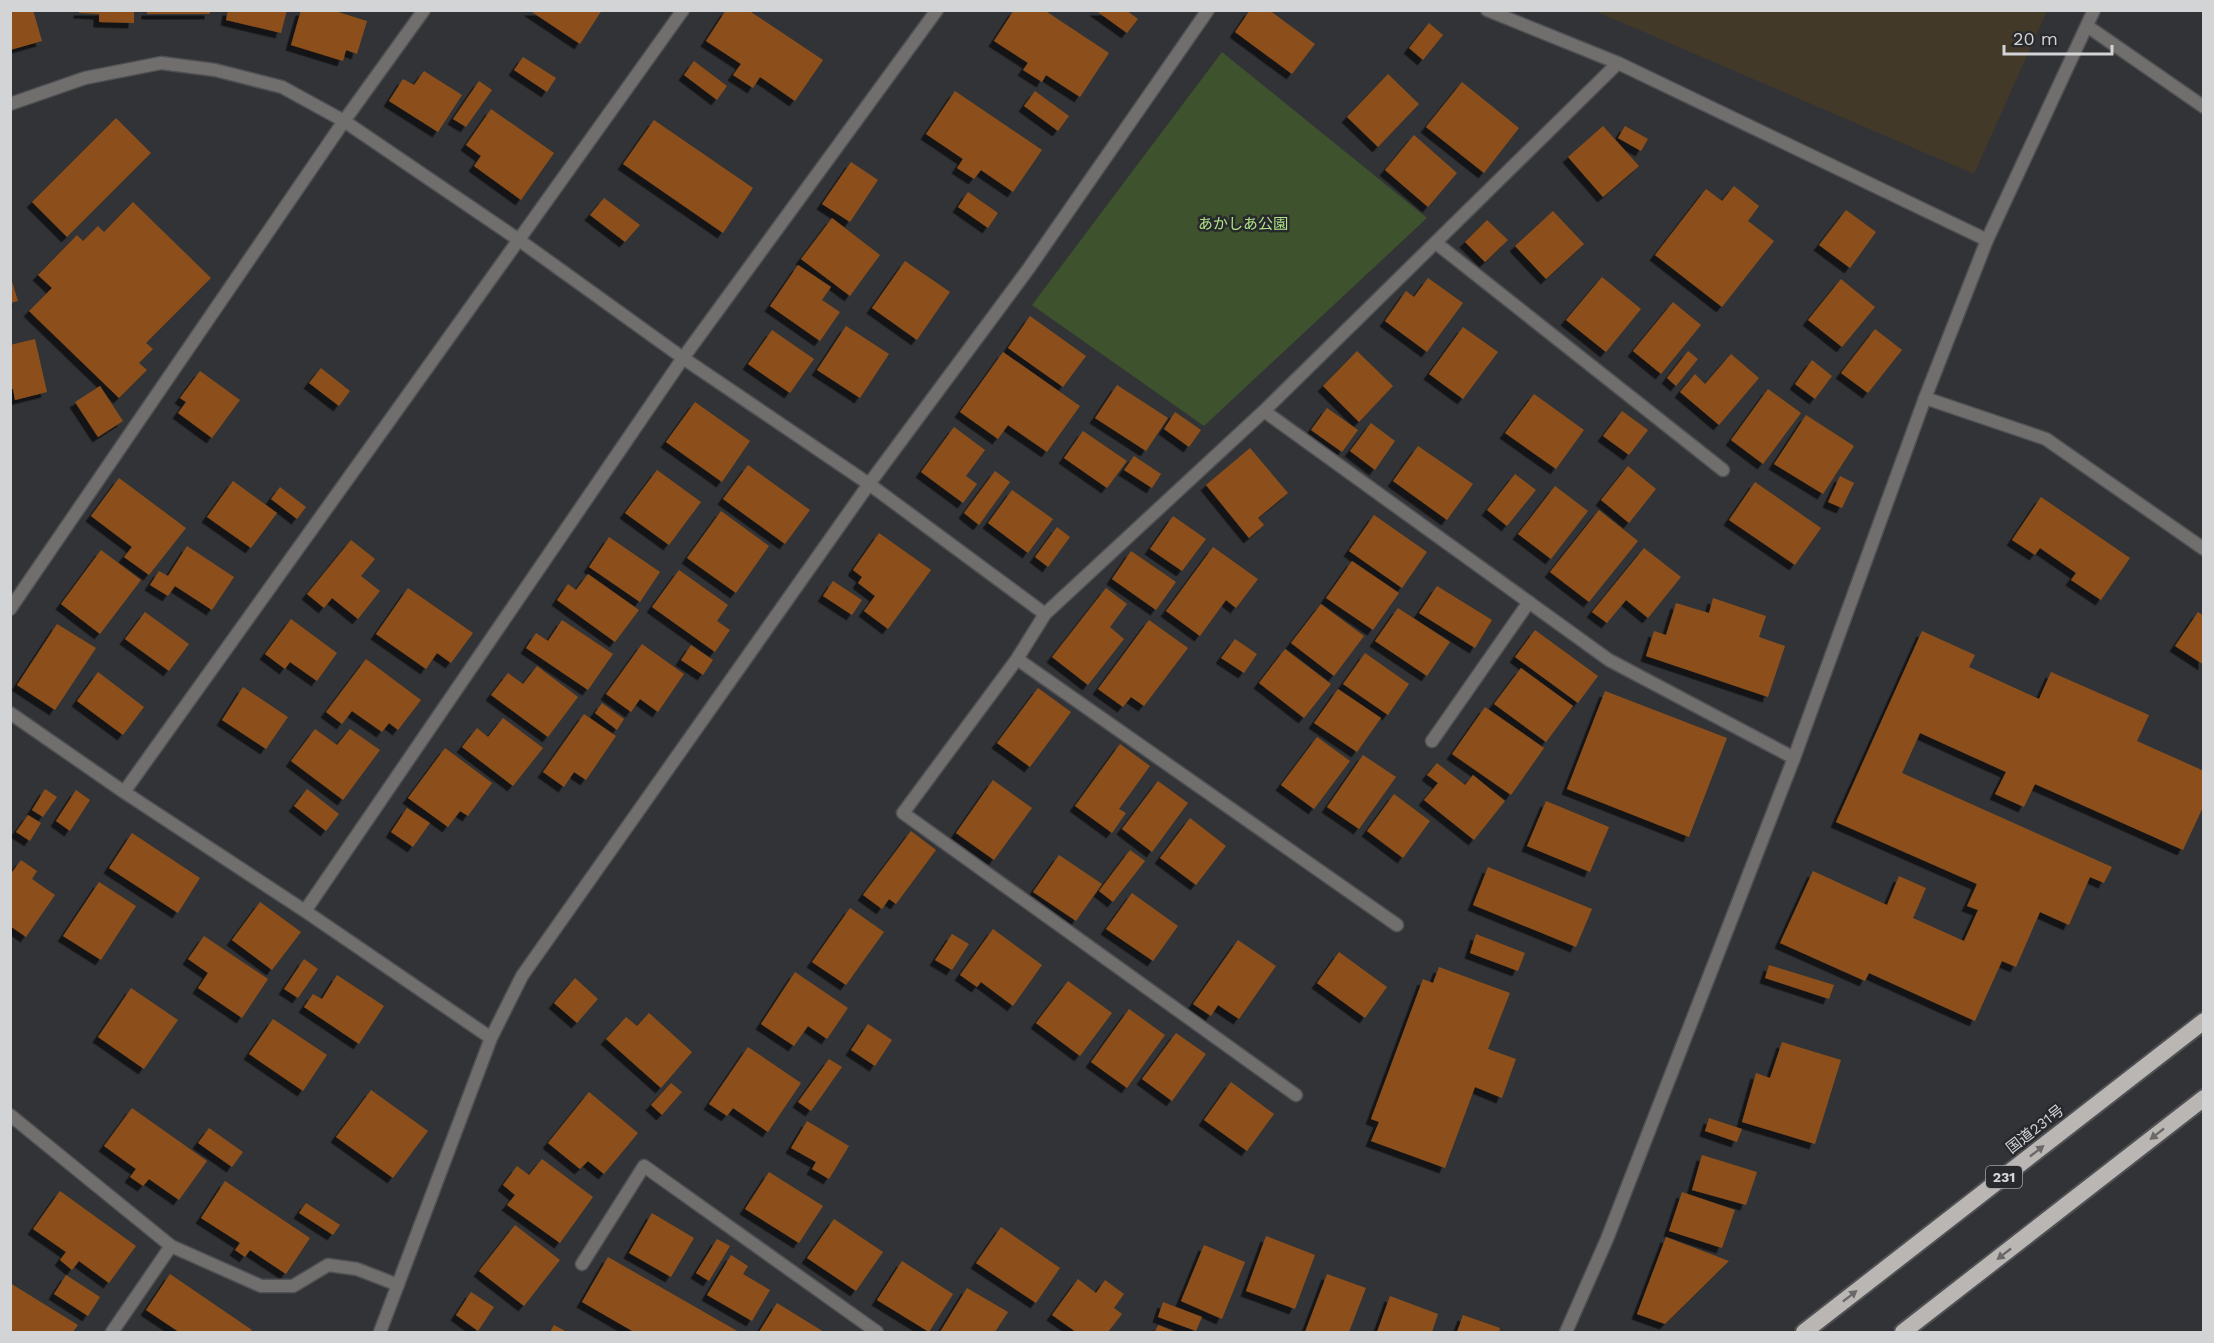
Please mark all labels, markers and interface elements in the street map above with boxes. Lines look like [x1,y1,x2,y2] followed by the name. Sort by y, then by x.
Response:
[2004,18,2112,56] scale bar
[2013,28,2058,49] text: 20 m
[1198,215,1288,233] park label: あかしあ公園
[2003,1101,2067,1157] street label: 国道231号
[2150,1128,2165,1140] one-way arrow
[2029,1144,2045,1157] one-way arrow
[1986,1166,2022,1188] road number: 231
[1996,1248,2012,1260] one-way arrow
[1842,1290,1858,1303] one-way arrow

